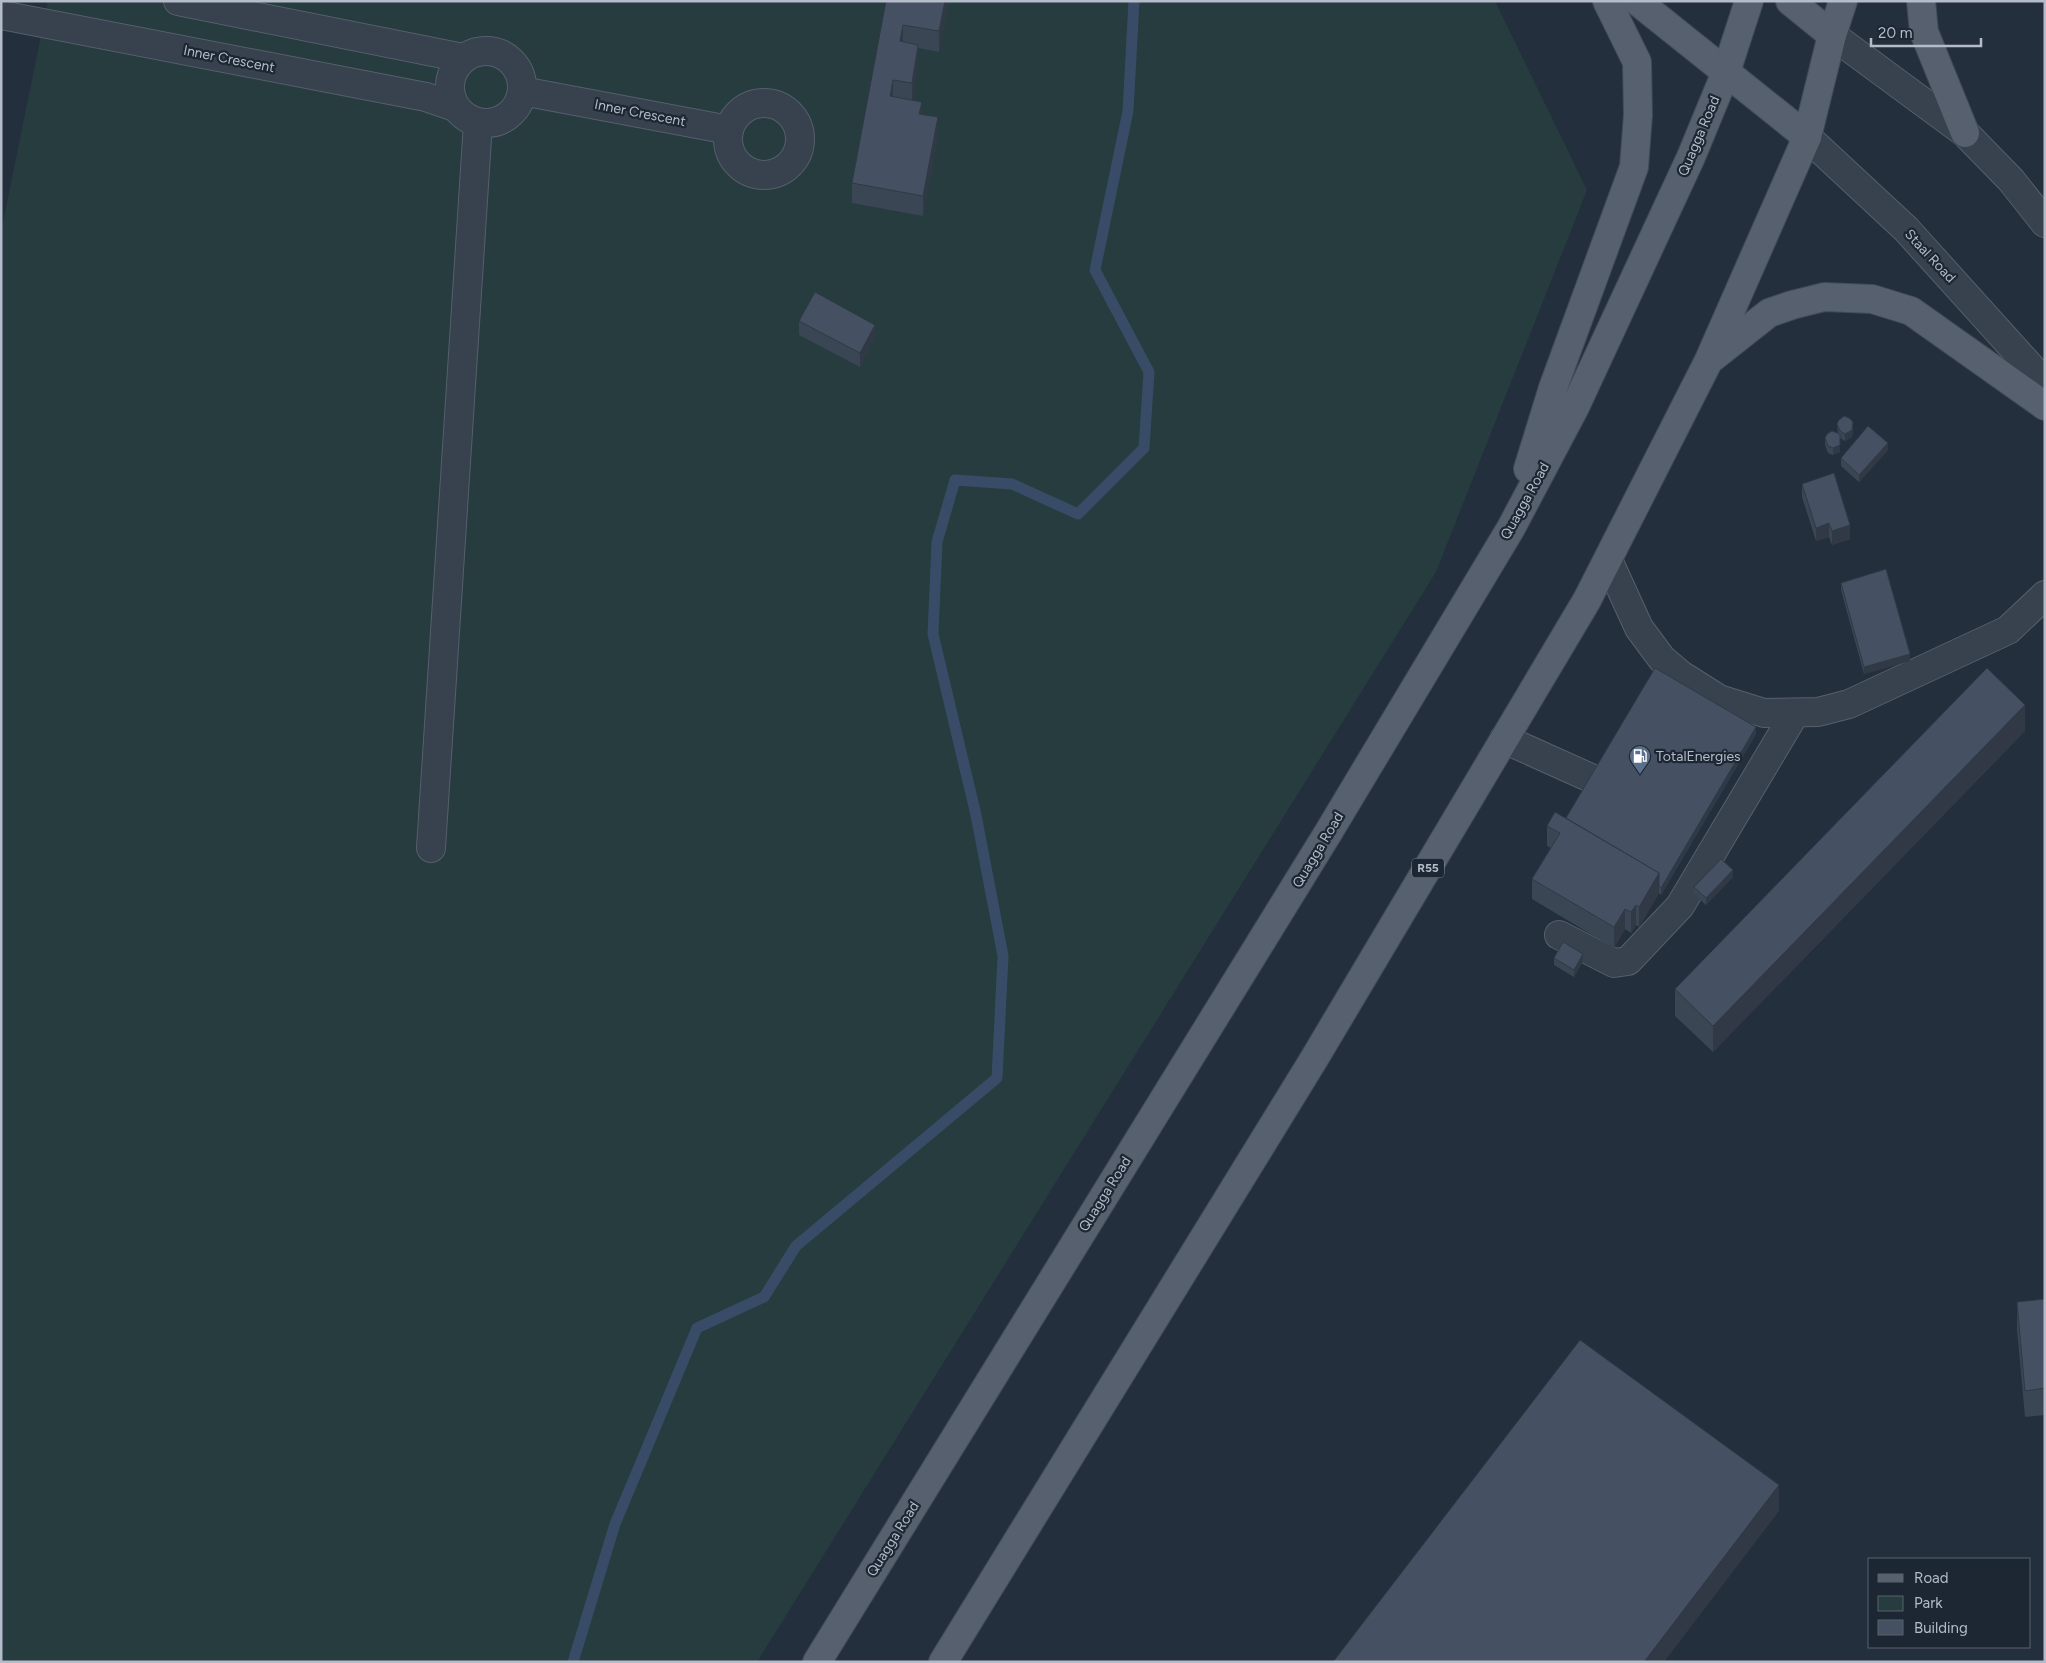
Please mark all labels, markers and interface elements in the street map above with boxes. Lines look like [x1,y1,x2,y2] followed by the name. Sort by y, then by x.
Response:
[1871,15,1981,47] scale bar
[1878,24,1912,42] text: 20 m
[182,42,276,76] street label: Inner Crescent
[1675,93,1723,179] street label: Quagga Road
[593,96,687,130] street label: Inner Crescent
[1901,226,1959,286] street label: Staal Road
[1497,460,1553,542] street label: Quagga Road
[1628,744,1652,775] fuel station icon: TotalEnergies
[1656,748,1741,765] place label: TotalEnergies
[1289,809,1347,891] street label: Quagga Road
[1412,858,1444,878] road number: R55
[1075,1153,1135,1235] street label: Quagga Road
[863,1498,923,1580] street label: Quagga Road
[1868,1558,2031,1648] legend
[1914,1569,1949,1587] text: Road
[1914,1594,1943,1612] text: Park
[1914,1619,1968,1637] text: Building

